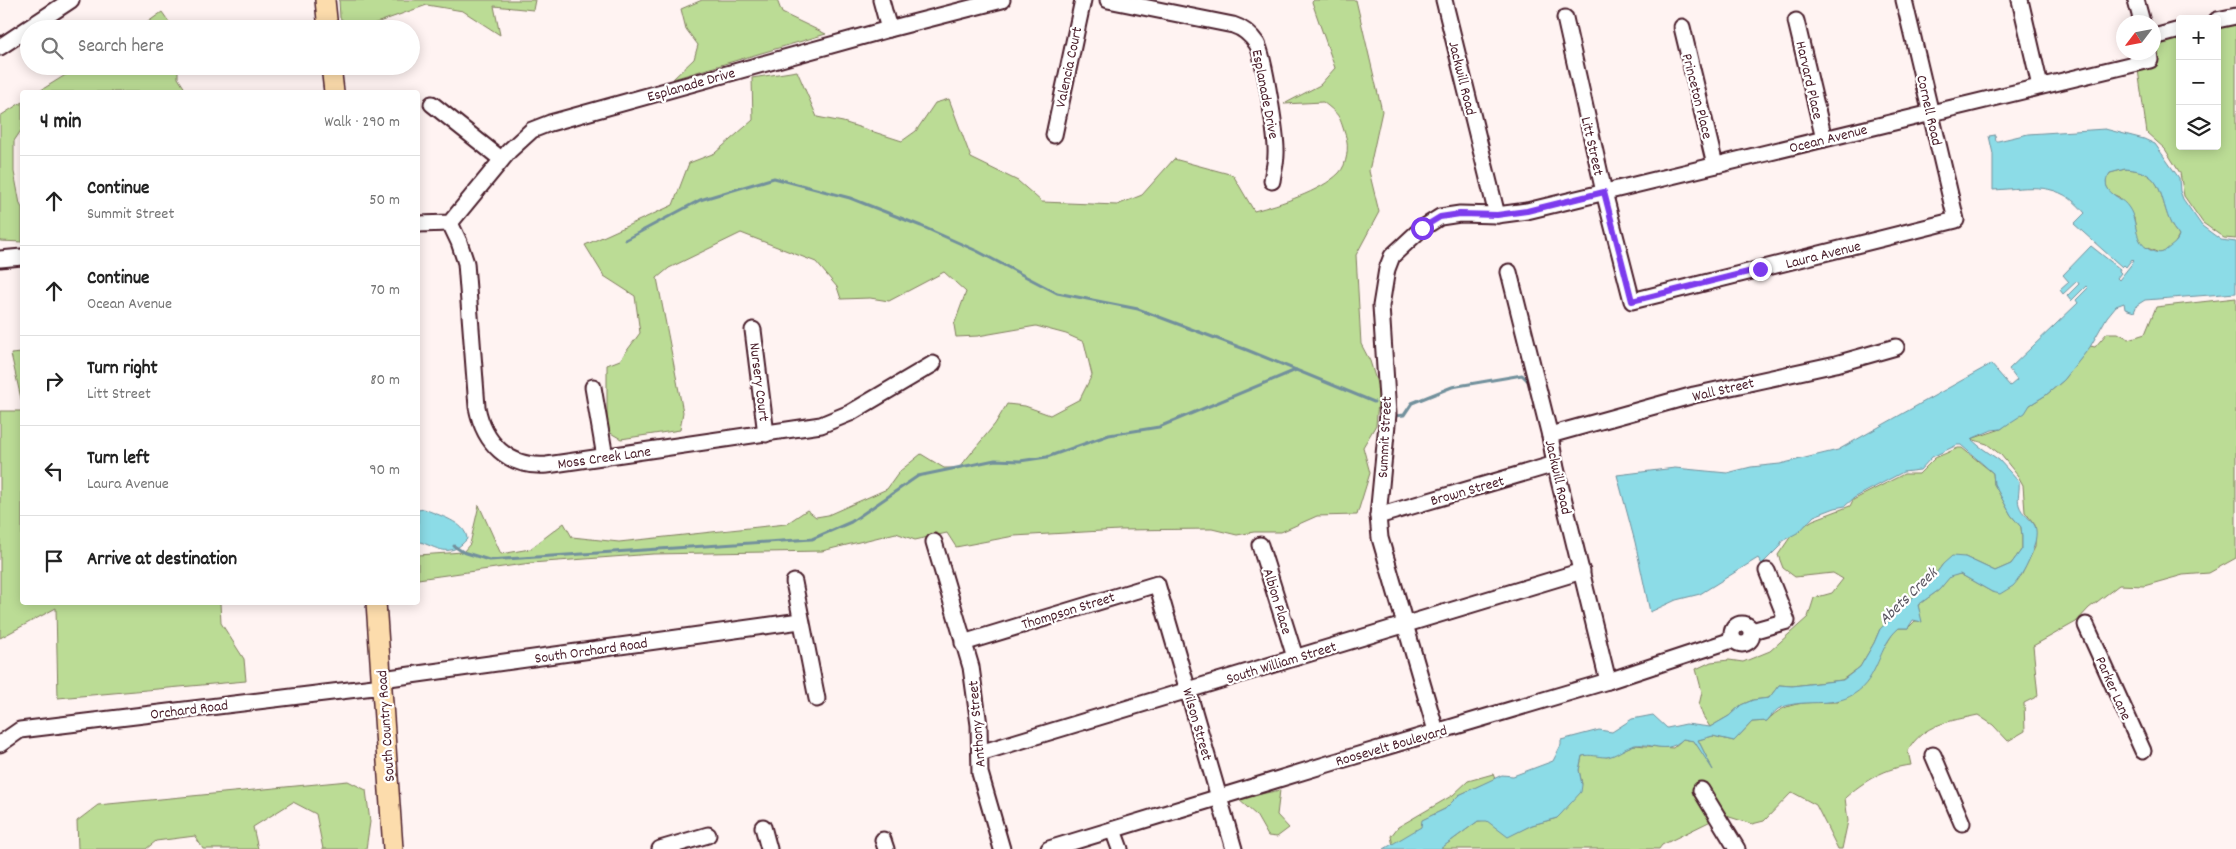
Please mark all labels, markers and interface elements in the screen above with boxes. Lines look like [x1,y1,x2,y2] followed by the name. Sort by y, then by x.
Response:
[2116,15,2161,60] north arrow
[2176,15,2221,150] map controls
[2176,15,2221,60] button: +
[20,20,420,75] search box
[1051,24,1089,110] street label: Valencia Court
[38,34,66,62] icon: search
[78,34,164,61] text: Search here
[1441,39,1481,118] street label: Jackwill Road
[1788,39,1828,122] street label: Harvard Place
[1245,48,1284,141] street label: Esplanade Drive
[1675,51,1717,142] street label: Princeton Place
[2176,60,2221,105] button: −
[645,63,739,109] street label: Esplanade Drive
[1909,73,1947,148] street label: Cornell Road
[2176,105,2221,150] button: layers
[40,108,82,138] text: 4 min
[324,111,400,134] text: Walk · 290 m
[1574,115,1609,179] street label: Litt Street
[1787,120,1870,160] street label: Ocean Avenue
[87,176,149,203] text: Continue
[40,187,68,215] icon: ahead
[369,189,400,212] text: 50 m
[87,203,174,226] text: Summit Street
[1411,217,1434,240] route start
[1784,236,1864,276] street label: Laura Avenue
[1749,258,1772,281] route end
[87,266,149,293] text: Continue
[40,277,68,305] icon: ahead
[370,279,400,302] text: 70 m
[87,293,172,316] text: Ocean Avenue
[742,342,774,423] street label: Nursery Court
[87,356,158,383] text: Turn right
[40,367,68,395] icon: right
[370,369,400,392] text: 80 m
[1690,373,1757,409] street label: Wall Street
[87,383,151,406] text: Litt Street
[1373,395,1399,479] street label: Summit Street
[1538,438,1576,517] street label: Jackwill Road
[556,441,653,476] street label: Moss Creek Lane
[87,446,150,473] text: Turn left
[40,457,68,485] icon: left
[369,459,400,482] text: 90 m
[1428,471,1507,513] street label: Brown Street
[87,473,169,496] text: Laura Avenue
[40,547,68,575] icon: arrive
[87,547,237,574] text: Arrive at destination
[1874,562,1944,631] water label: Abets Creek
[1256,566,1297,638] street label: Albion Place
[1019,587,1118,637] street label: Thompson Street
[533,633,649,671] street label: South Orchard Road
[1224,637,1340,691] street label: South William Street
[2088,653,2136,725] street label: Parker Lane
[372,669,402,782] street label: South Country Road
[963,679,993,768] street label: Anthony Street
[1175,686,1217,764] street label: Wilson Street
[149,695,229,727] street label: Orchard Road
[1333,720,1450,773] street label: Roosevelt Boulevard

